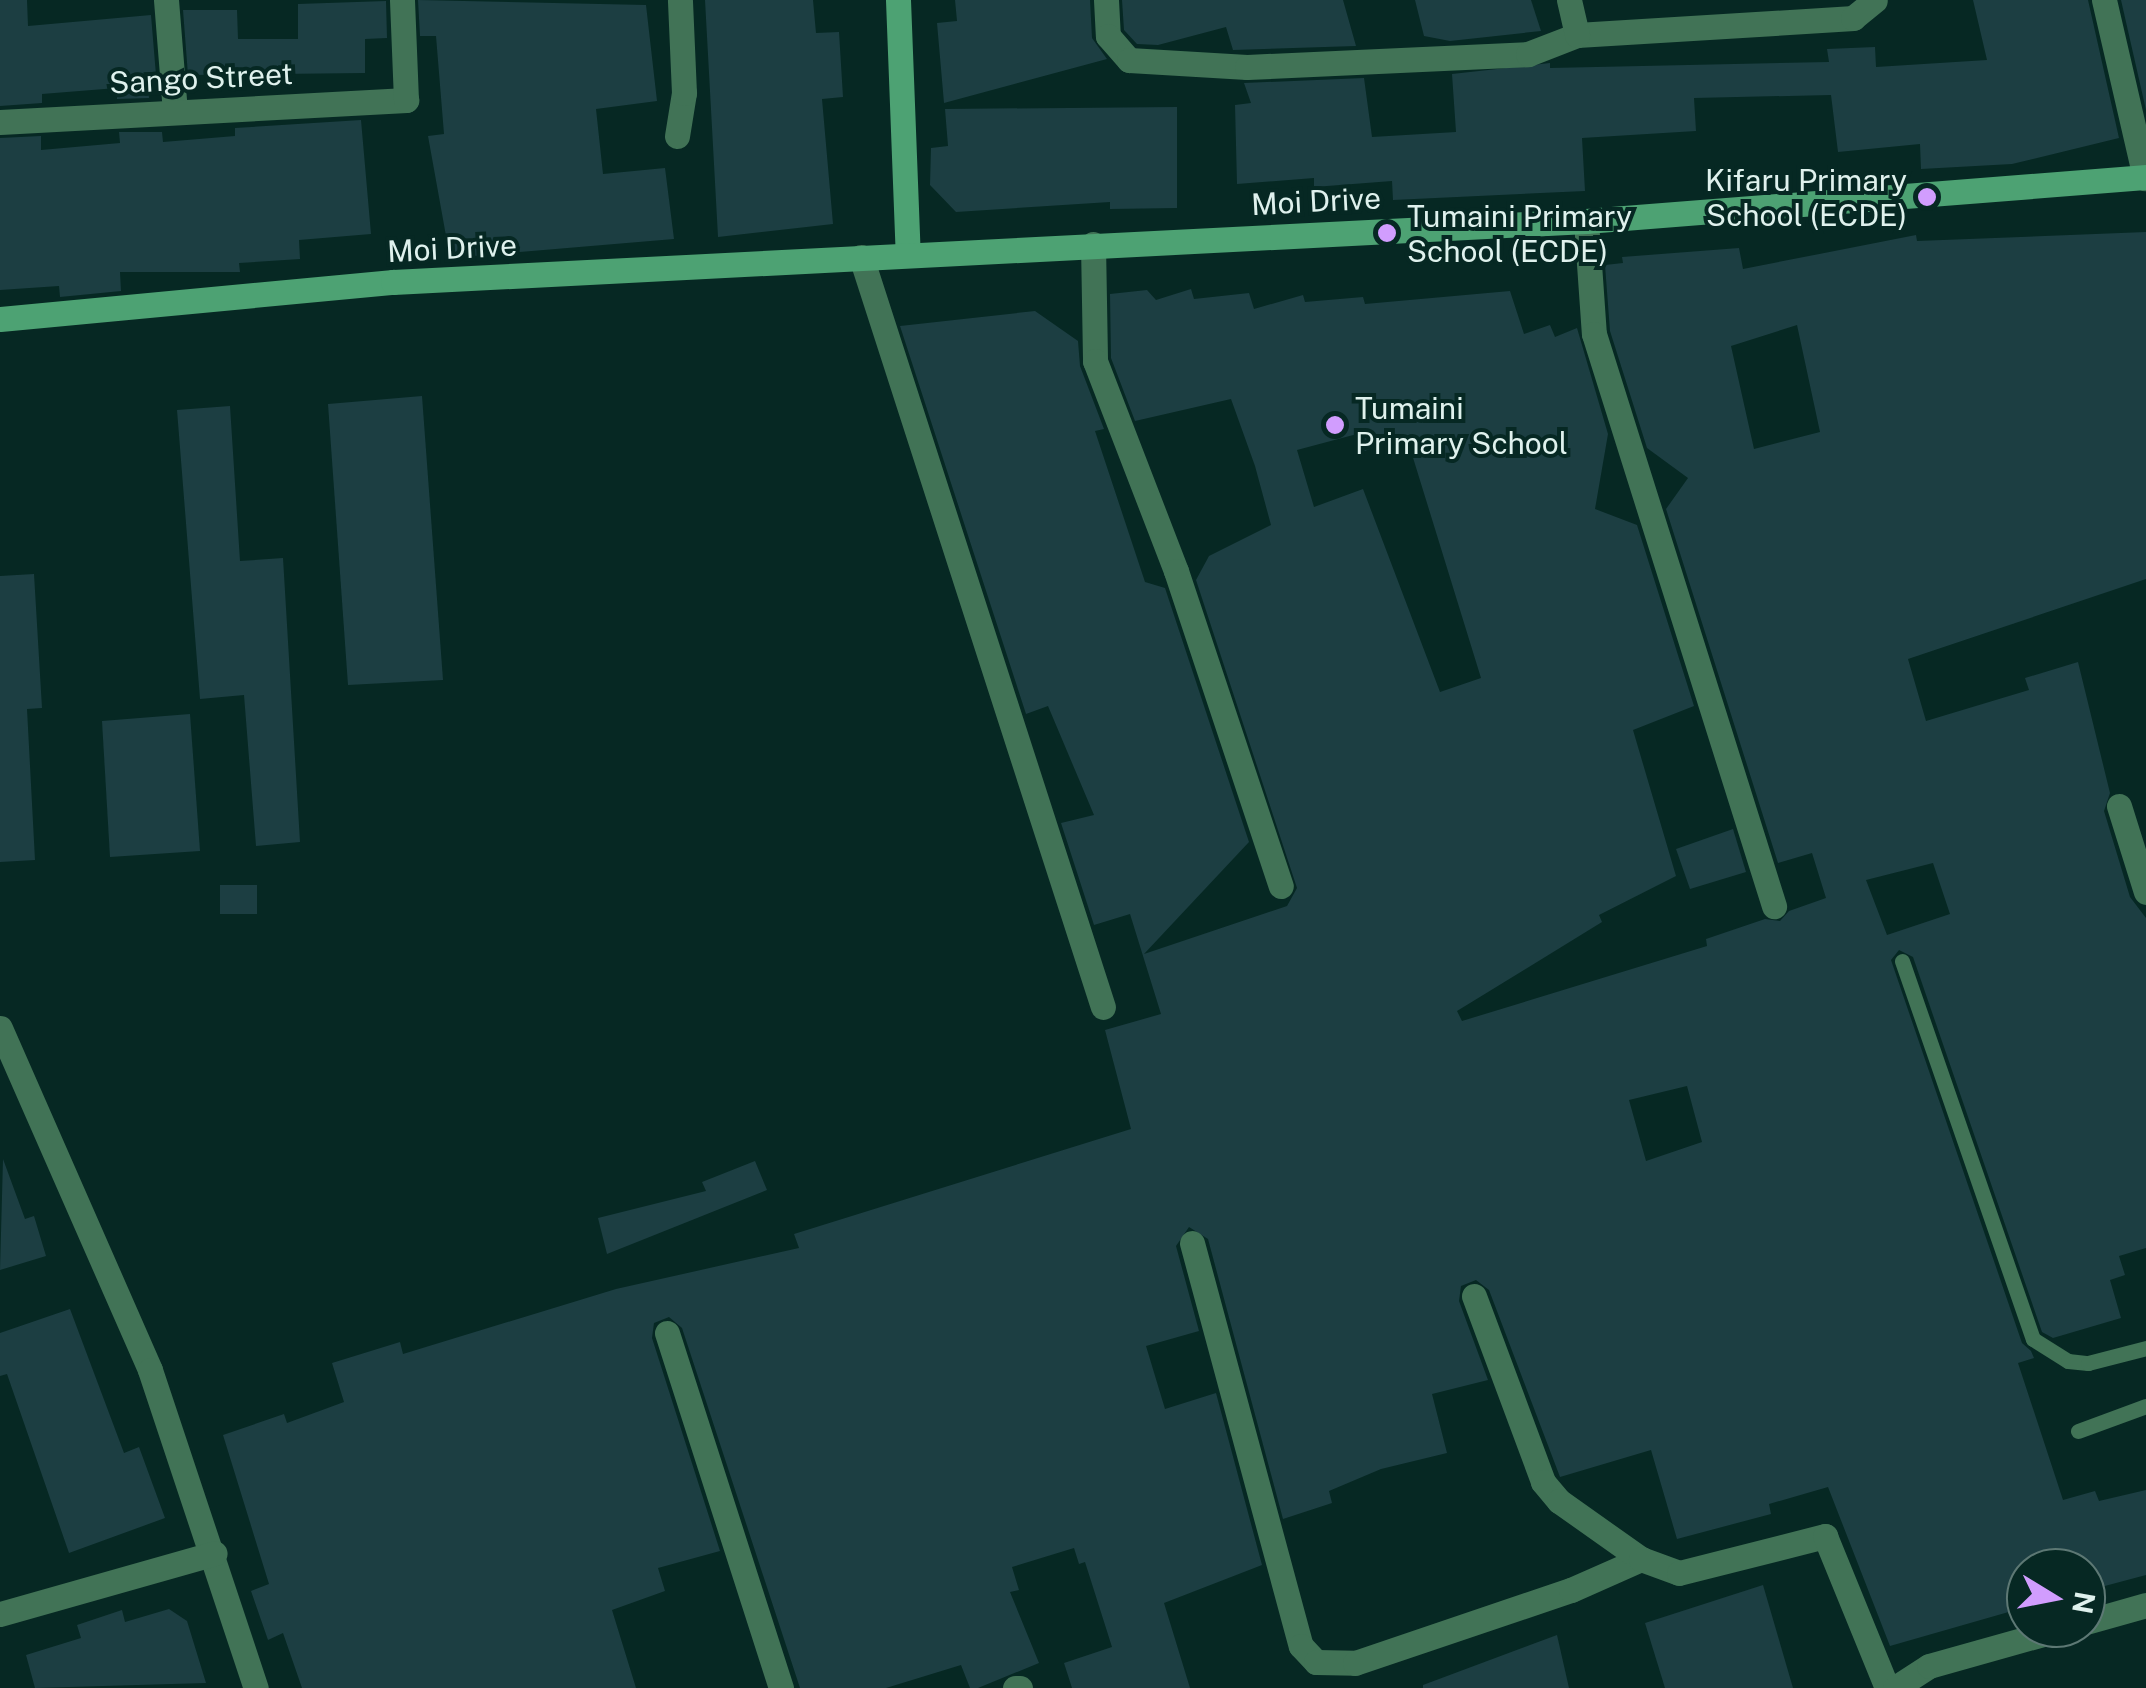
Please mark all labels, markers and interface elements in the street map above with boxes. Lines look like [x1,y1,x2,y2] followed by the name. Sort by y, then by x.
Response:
[108,55,294,101] street label: Sango Street
[1705,162,1907,232] place label: Kifaru Primary School (ECDE)
[1250,180,1382,222] street label: Moi Drive
[1916,186,1938,208] marker: Kifaru Primary School (ECDE)
[1407,198,1632,268] place label: Tumaini Primary School (ECDE)
[1376,222,1398,244] marker: Tumaini Primary School (ECDE)
[386,227,518,269] street label: Moi Drive
[1355,390,1568,460] place label: Tumaini Primary School
[1324,414,1346,436] marker: Tumaini Primary School
[2006,1548,2106,1648] north arrow
[2066,1589,2102,1617] text: N

